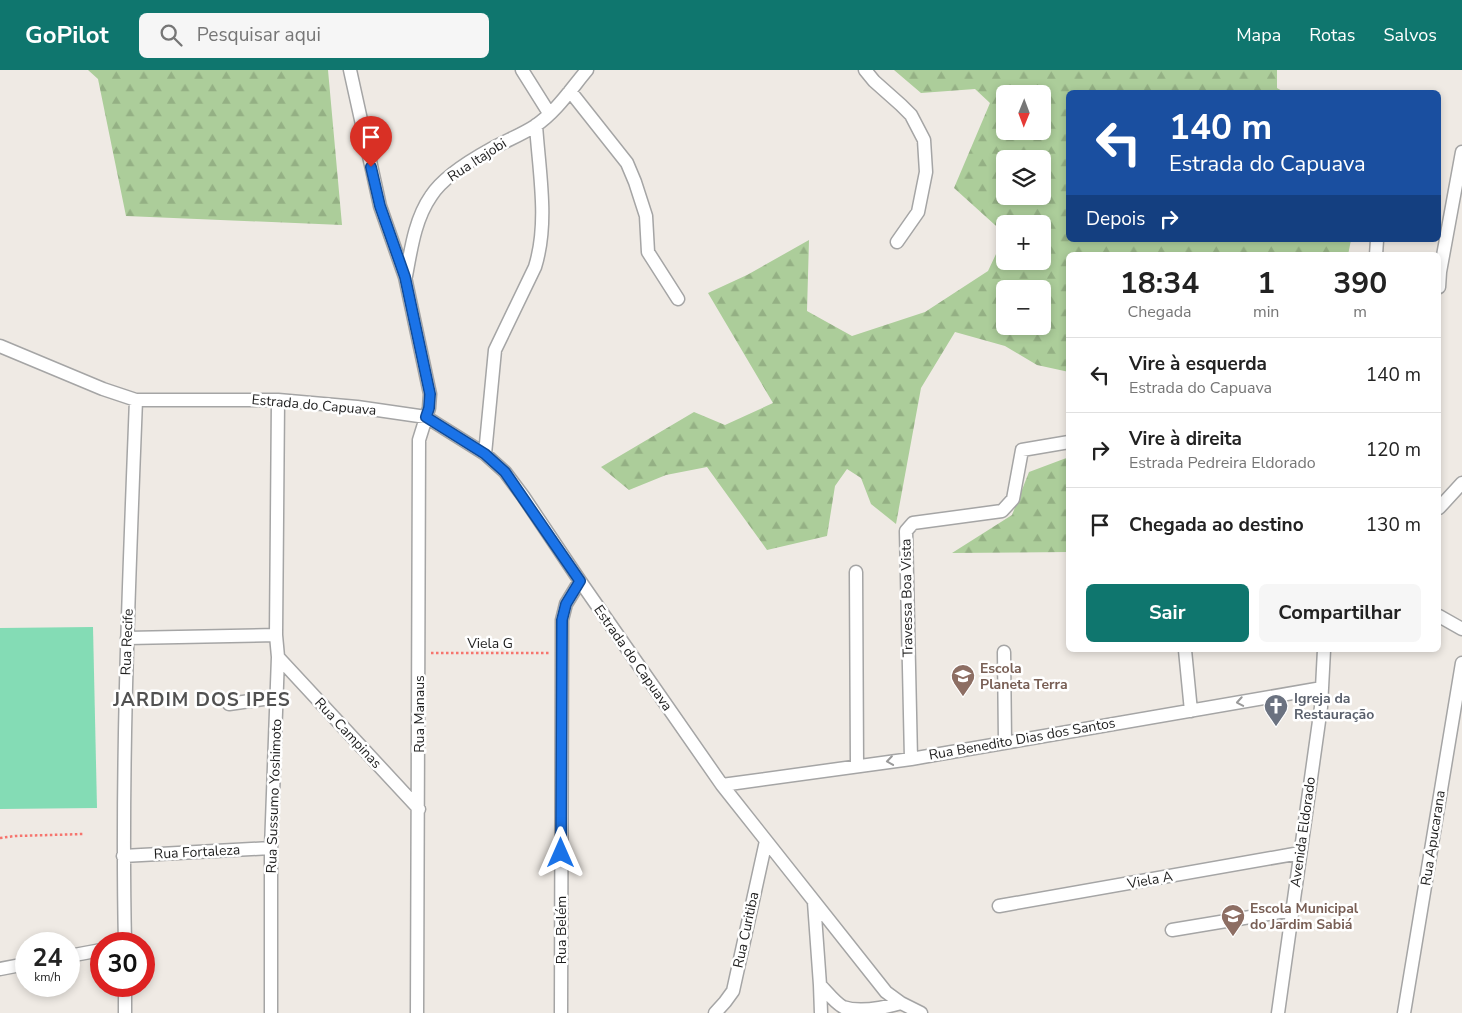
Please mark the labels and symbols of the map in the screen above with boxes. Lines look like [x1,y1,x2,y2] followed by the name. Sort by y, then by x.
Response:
[996,85,1051,140] north arrow
[350,116,392,167] pin
[444,134,510,186] street label: Rua Itajobi
[251,390,377,420] street label: Estrada do Capuava
[896,538,918,658] street label: Travessa Boa Vista
[589,601,677,715] street label: Estrada do Capuava
[116,608,138,676] street label: Rua Recife
[466,634,513,653] street label: Viela G
[980,659,1068,694] place label: Escola Planeta Terra
[950,663,976,697] school or university icon: Escola Planeta Terra
[410,675,429,753] street label: Rua Manaus
[112,687,291,713] district label: JARDIM DOS IPES
[1294,689,1374,724] place label: Igreja da Restauração
[310,693,386,773] street label: Rua Campinas
[1263,693,1289,727] church icon: Igreja da Restauração
[1235,697,1244,707] one-way arrow
[927,713,1117,765] street label: Rua Benedito Dias dos Santos
[262,718,286,874] street label: Rua Sussumo Yoshimoto
[885,756,894,766] one-way arrow
[1286,775,1320,888] street label: Avenida Eldorado
[1416,789,1450,887] street label: Rua Apucarana
[534,826,586,878] position arrow
[153,840,241,864] street label: Rua Fortaleza
[1125,867,1174,893] street label: Viela A
[729,890,763,970] street label: Rua Curitiba
[552,896,571,964] street label: Rua Belém
[1250,899,1359,934] place label: Escola Municipal do Jardim Sabiá
[1220,903,1246,937] school or university icon: Escola Municipal do Jardim Sabiá
[90,932,155,997] speed limit sign: 30

